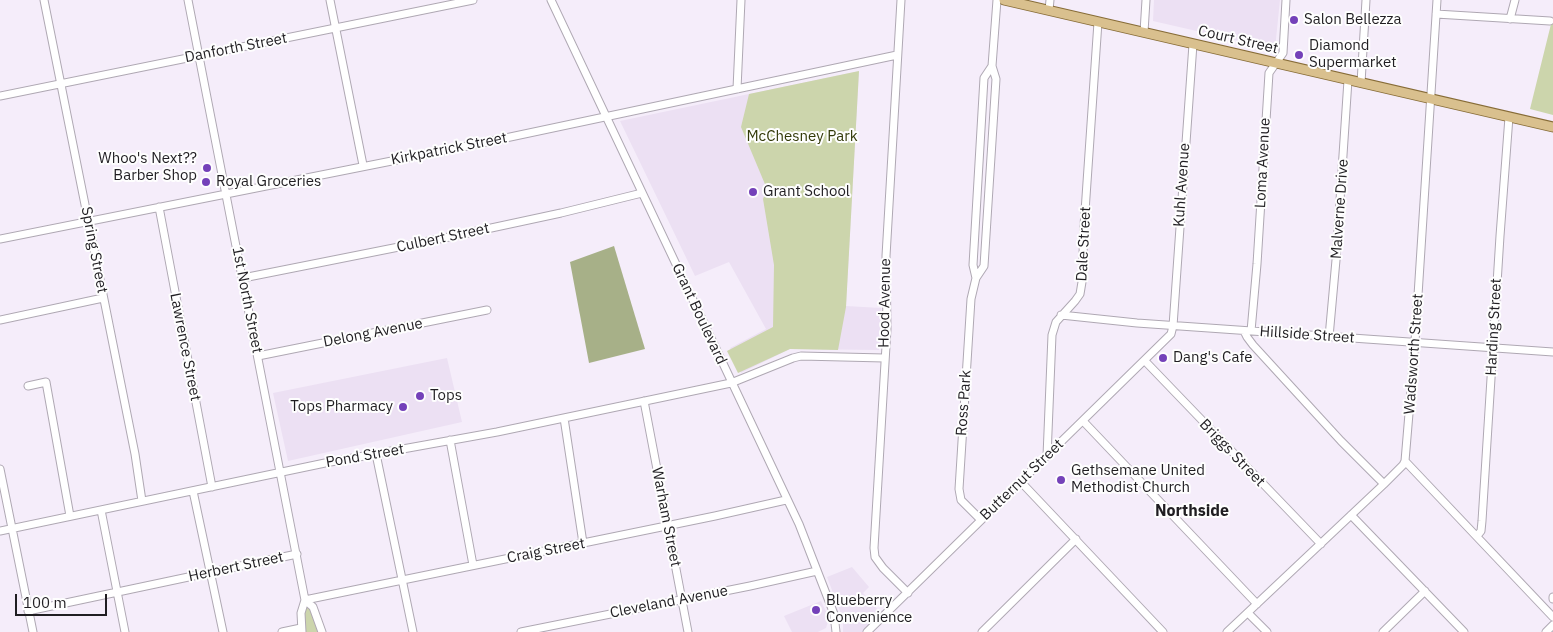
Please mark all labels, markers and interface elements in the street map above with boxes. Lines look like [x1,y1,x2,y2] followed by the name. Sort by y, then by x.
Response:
[1304,11,1401,29] place label: Salon Bellezza
[1288,14,1300,26] marker: Salon Bellezza
[1196,22,1280,58] street label: Court Street
[183,29,289,67] street label: Danforth Street
[1309,37,1396,72] place label: Diamond Supermarket
[1293,49,1305,61] marker: Diamond Supermarket
[1252,117,1274,209] street label: Loma Avenue
[746,128,858,146] park label: McChesney Park
[389,129,509,169] street label: Kirkpatrick Street
[1170,142,1194,228] street label: Kuhl Avenue
[98,150,197,185] place label: Whoo's Next?? Barber Shop
[1328,158,1352,260] street label: Malverne Drive
[201,162,213,174] marker: Whoo's Next?? Barber Shop
[216,173,321,191] place label: Royal Groceries
[200,176,212,188] marker: Royal Groceries
[763,183,850,201] place label: Grant School
[747,186,759,198] marker: Grant School
[77,205,111,295] street label: Spring Street
[1073,206,1095,282] street label: Dale Street
[395,219,491,257] street label: Culbert Street
[228,245,266,355] street label: 1st North Street
[875,258,895,348] street label: Hood Avenue
[668,261,730,367] street label: Grant Boulevard
[1482,278,1506,376] street label: Harding Street
[166,292,204,402] street label: Lawrence Street
[1401,293,1427,415] street label: Wadsworth Street
[322,315,424,351] street label: Delong Avenue
[1259,323,1355,347] street label: Hillside Street
[1173,349,1252,367] place label: Dang's Cafe
[1157,352,1169,364] marker: Dang's Cafe
[953,369,975,437] street label: Ross Park
[430,387,462,405] place label: Tops
[414,390,426,402] marker: Tops
[290,398,393,416] place label: Tops Pharmacy
[397,401,409,413] marker: Tops Pharmacy
[1195,415,1269,491] street label: Briggs Street
[976,436,1068,524] street label: Butternut Street
[324,440,406,472] street label: Pond Street
[1071,462,1205,497] place label: Gethsemane United Methodist Church
[648,466,684,568] street label: Warham Street
[1055,474,1067,486] marker: Gethsemane United Methodist Church
[1155,501,1229,521] district label: Northside
[505,535,587,567] street label: Craig Street
[187,548,285,586] street label: Herbert Street
[608,582,730,622] street label: Cleveland Avenue
[18,584,110,616] scale bar
[826,592,912,627] place label: Blueberry Convenience
[23,593,67,612] text: 100 m
[810,604,822,616] marker: Blueberry Convenience

